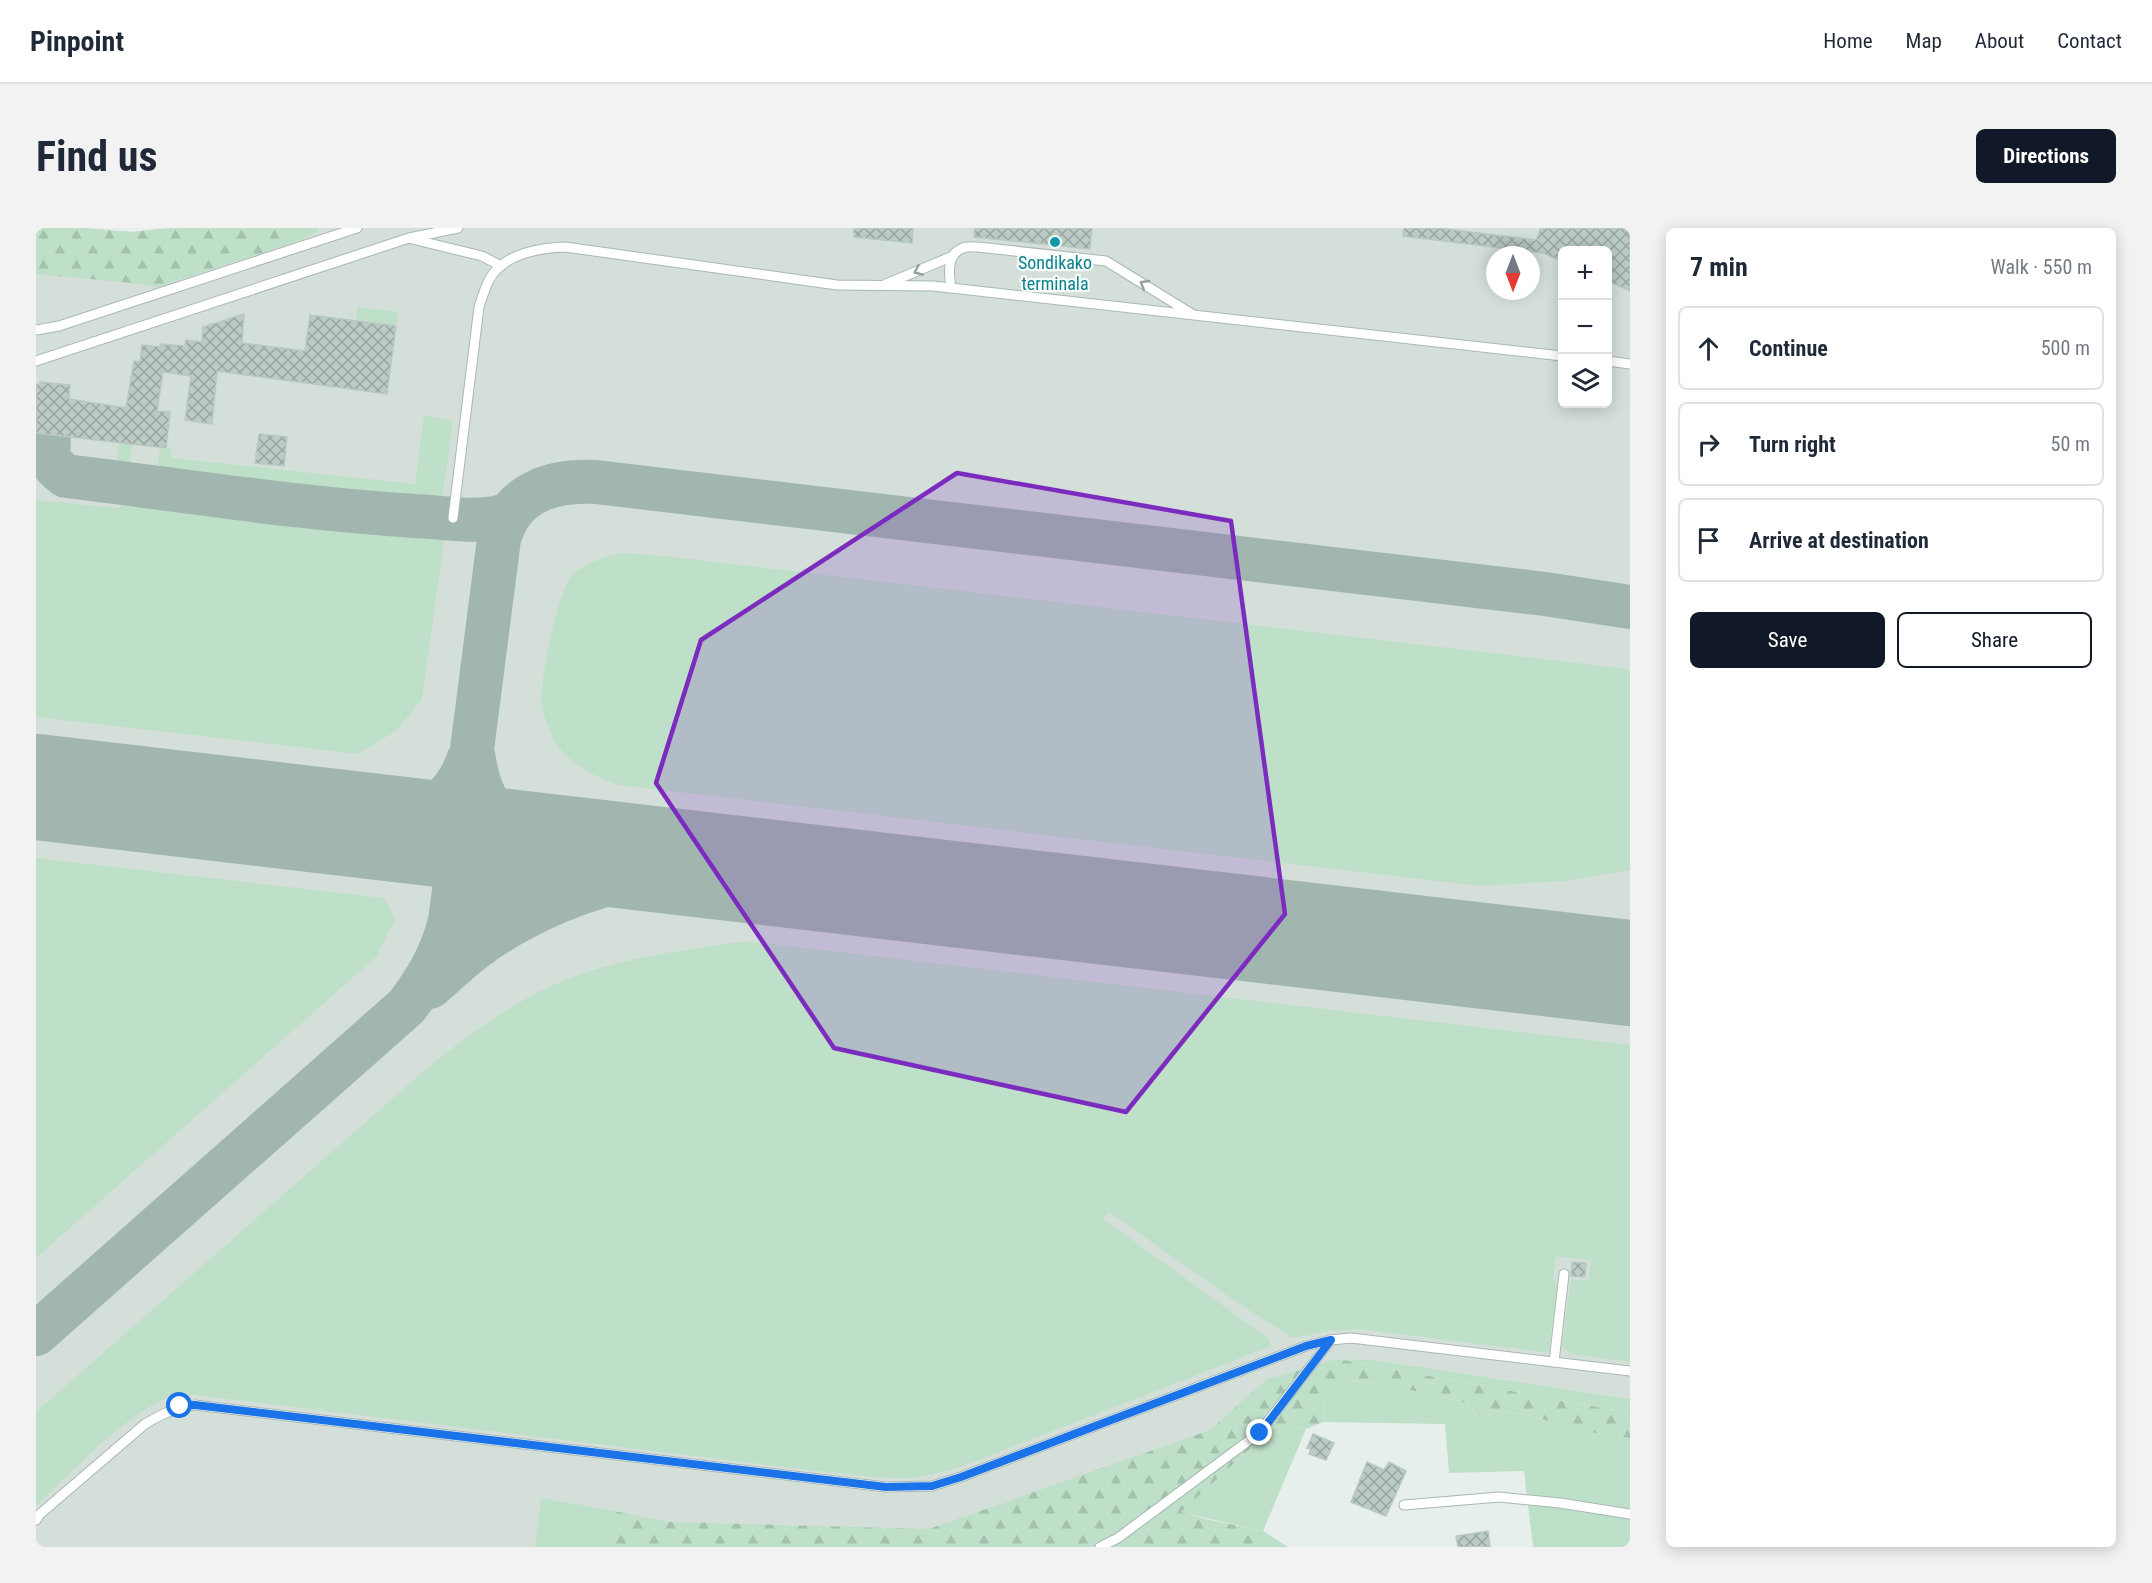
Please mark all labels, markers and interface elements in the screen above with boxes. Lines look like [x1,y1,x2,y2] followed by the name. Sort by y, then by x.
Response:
[30,25,124,58] text: Pinpoint
[1823,29,1873,53] text: Home
[1906,29,1942,53] text: Map
[1975,29,2024,53] text: About
[2057,29,2122,53] text: Contact
[1976,129,2116,183] button: Directions
[36,132,157,181] text: Find us
[1048,235,1062,249] marker: Sondikako terminala
[1486,246,1540,300] north arrow
[1558,246,1612,408] map controls
[1558,246,1612,300] button: +
[1018,252,1092,294] place label: Sondikako terminala
[1690,252,1748,282] text: 7 min
[1991,255,2092,279] text: Walk · 550 m
[913,264,924,276] one-way arrow
[1140,280,1150,292] one-way arrow
[1558,300,1612,354] button: −
[1692,332,1725,365] icon: ahead
[1749,336,1828,361] text: Continue
[2041,336,2090,360] text: 500 m
[1558,354,1612,408] button: layers
[1692,428,1725,461] icon: right
[1749,432,1836,457] text: Turn right
[2051,432,2090,456] text: 50 m
[1692,524,1725,557] icon: arrive
[1749,528,1929,553] text: Arrive at destination
[1690,612,1885,668] button: Save
[1897,612,2092,668] button: Share
[166,1392,192,1418] route start
[1246,1419,1272,1445] route end

